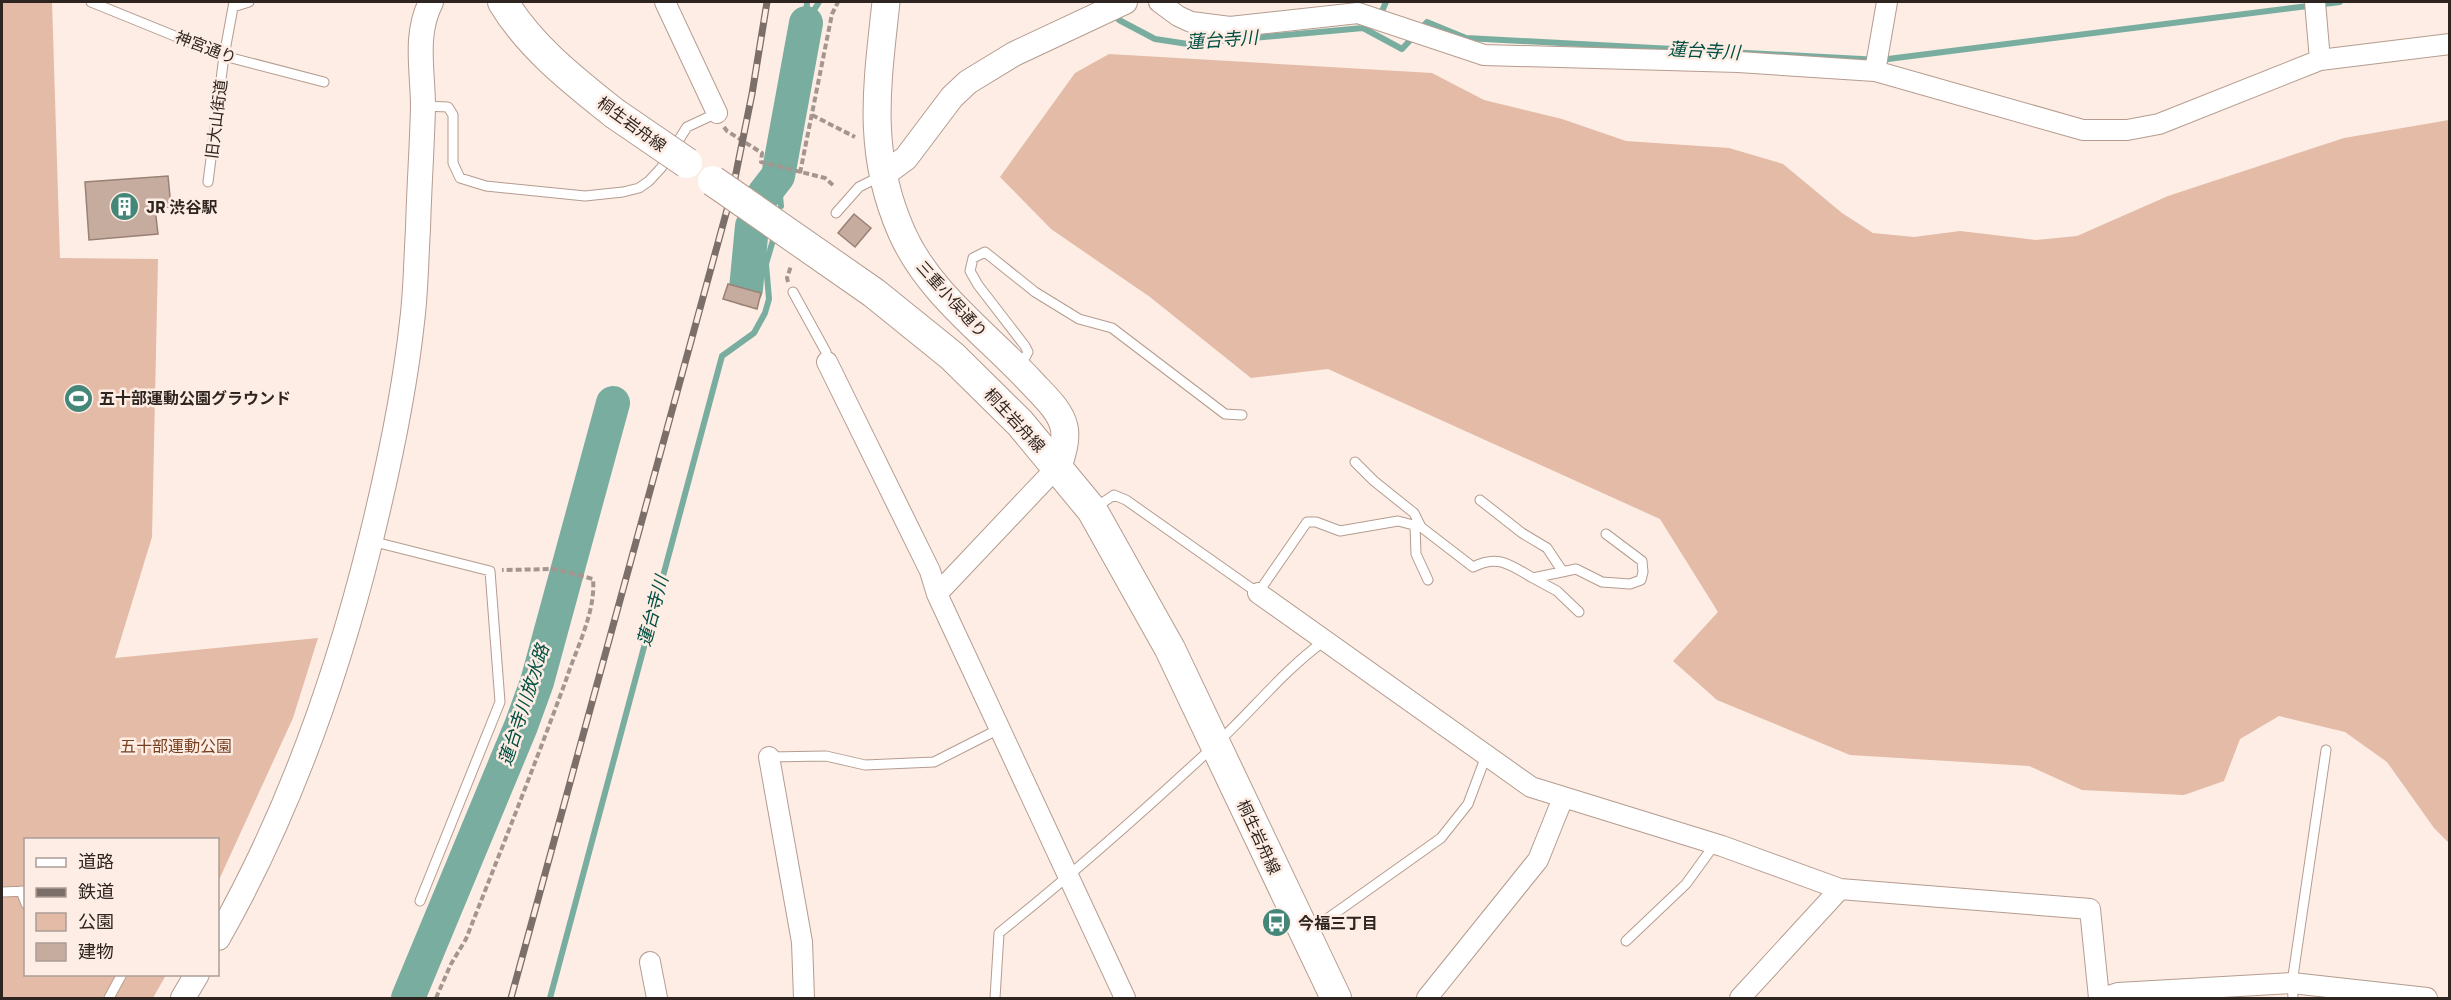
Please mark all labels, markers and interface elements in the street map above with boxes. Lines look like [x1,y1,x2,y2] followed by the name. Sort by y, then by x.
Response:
[1185,25,1261,53] water label: 蓮台寺川
[173,26,239,68] street label: 神宮通り
[1667,37,1743,64] water label: 蓮台寺川
[201,78,231,160] street label: 旧大山街道
[594,92,670,156] street label: 桐生岩舟線
[109,191,141,223] building icon: JR 渋谷駅
[146,197,218,217] place label: JR 渋谷駅
[912,257,992,341] street label: 三重小俣通り
[62,382,94,414] sports icon: 五十部運動公園グラウンド
[980,384,1050,456] street label: 桐生岩舟線
[99,388,291,408] place label: 五十部運動公園グラウンド
[632,571,673,649] water label: 蓮台寺川
[493,639,555,768] water label: 蓮台寺川放水路
[120,736,232,756] park label: 五十部運動公園
[1233,797,1285,877] street label: 桐生岩舟線
[24,838,219,976] legend
[78,850,114,873] text: 道路
[78,880,114,903] text: 鉄道
[1261,907,1293,939] bus stop icon: 今福三丁目
[78,910,114,933] text: 公園
[1298,913,1378,933] place label: 今福三丁目
[78,940,114,963] text: 建物

